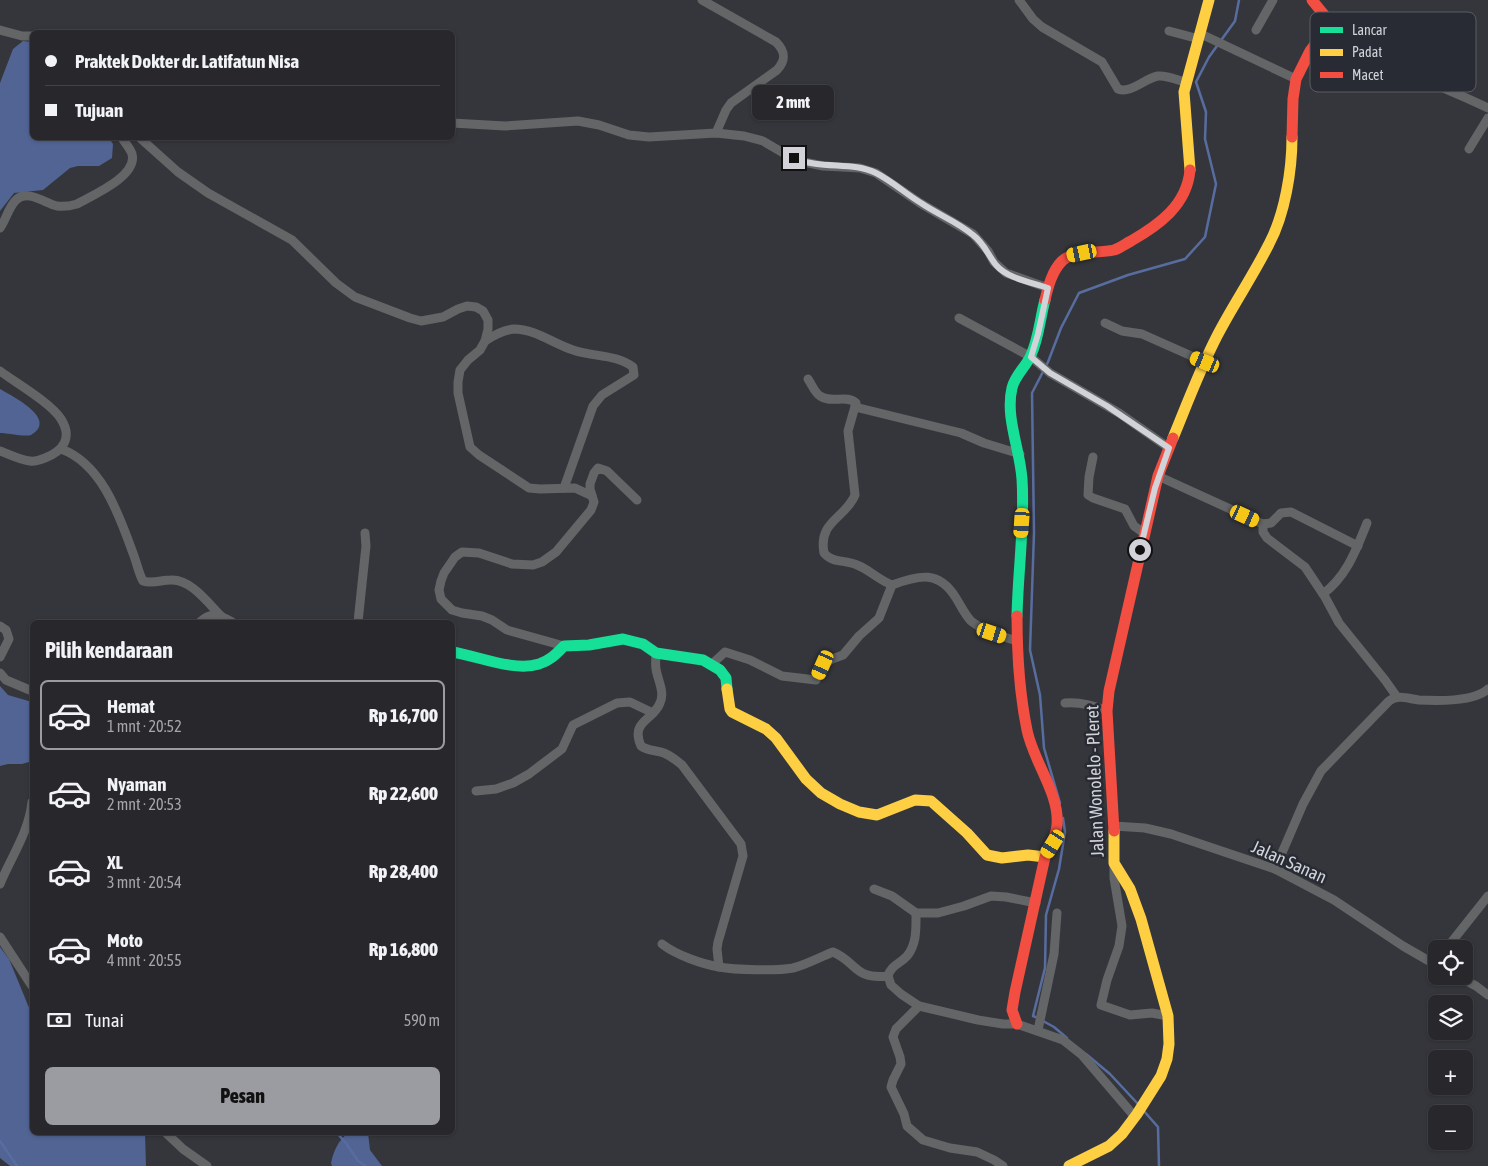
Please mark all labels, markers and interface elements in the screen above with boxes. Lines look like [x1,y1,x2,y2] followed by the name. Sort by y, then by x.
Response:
[1310,12,1476,92] legend
[1352,22,1387,38] text: Lancar
[1352,44,1382,60] text: Padat
[75,50,299,72] text: Praktek Dokter dr. Latifatun Nisa
[1352,67,1383,83] text: Macet
[753,86,835,120] callout: 2 mnt
[776,93,810,111] text: 2 mnt
[75,99,123,121] text: Tujuan
[783,147,805,169] route end
[1065,243,1098,263] car
[1188,349,1221,375] car
[1228,503,1261,529] car
[1013,508,1030,538] car
[1129,539,1151,561] route start
[975,621,1008,645] car
[45,637,173,663] text: Pilih kendaraan
[810,648,835,682] car
[47,693,92,738] icon: car
[107,695,155,717] text: Hemat
[369,704,438,726] text: Rp 16,700
[1081,705,1108,857] street label: Jalan Wonolelo - Pleret
[107,717,182,735] text: 1 mnt · 20:52
[47,771,92,816] icon: car
[107,773,166,795] text: Nyaman
[369,782,438,804] text: Rp 22,600
[107,795,182,813] text: 2 mnt · 20:53
[1038,827,1067,861] car
[1248,836,1330,887] street label: Jalan Sanan
[47,849,92,894] icon: car
[107,851,123,873] text: XL
[369,860,438,882] text: Rp 28,400
[107,873,182,891] text: 3 mnt · 20:54
[47,927,92,972] icon: car
[107,929,143,951] text: Moto
[369,938,438,960] text: Rp 16,800
[1428,940,1473,1150] map controls
[1428,940,1473,985] button: locate
[107,951,182,969] text: 4 mnt · 20:55
[1428,995,1473,1040] button: layers
[45,1006,73,1034] icon: cash
[85,1009,124,1031] text: Tunai
[404,1011,440,1029] text: 590 m
[1428,1050,1473,1095] button: +
[45,1067,440,1125] button: Pesan
[1428,1105,1473,1150] button: −

